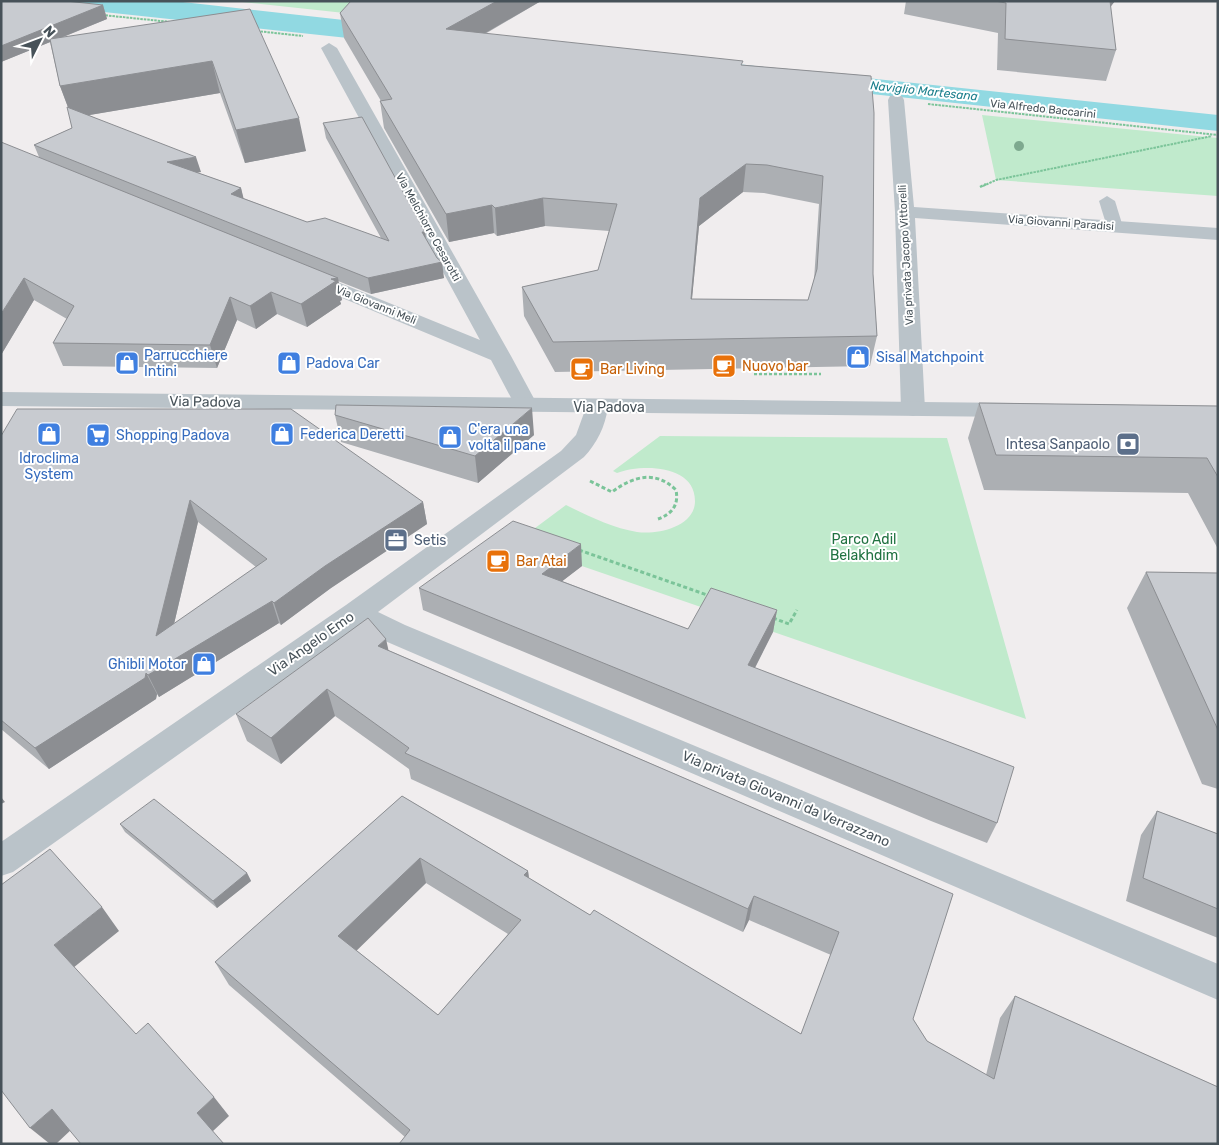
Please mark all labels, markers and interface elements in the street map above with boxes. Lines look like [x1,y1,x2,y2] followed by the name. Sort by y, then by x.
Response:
[15,15,65,65] north arrow
[40,22,59,41] text: N
[870,78,978,104] water label: Naviglio Martesana
[990,97,1096,121] street label: Via Alfredo Baccarini
[393,171,463,283] street label: Via Melchiorre Cesarotti
[896,184,916,326] street label: Via privata Jacopo Vittorelli
[1008,213,1114,233] street label: Via Giovanni Paradisi
[334,283,418,327] street label: Via Giovanni Meli
[845,344,871,370] shop icon: Sisal Matchpoint
[144,347,228,380] place label: Parrucchiere Intini
[876,349,984,366] place label: Sisal Matchpoint
[114,350,140,376] shop icon: Parrucchiere Intini
[276,350,302,376] shop icon: Padova Car
[711,353,737,379] cafe icon: Nuovo bar
[306,355,380,372] place label: Padova Car
[569,356,595,382] cafe icon: Bar Living
[742,358,809,375] place label: Nuovo bar
[600,361,665,378] place label: Bar Living
[169,393,241,411] street label: Via Padova
[573,399,645,416] street label: Via Padova
[36,421,62,447] shop icon: Idroclima System
[269,421,295,447] shop icon: Federica Deretti
[468,421,546,454] place label: C'era una volta il pane
[85,422,111,448] supermarket icon: Shopping Padova
[437,424,463,450] shop icon: C'era una volta il pane
[300,426,404,443] place label: Federica Deretti
[116,427,230,444] place label: Shopping Padova
[1115,431,1141,457] bank icon: Intesa Sanpaolo
[1006,436,1110,453] place label: Intesa Sanpaolo
[19,450,79,483] place label: Idroclima System
[383,527,409,553] office icon: Setis
[830,531,898,564] park label: Parco Adil Belakhdim
[414,532,447,549] place label: Setis
[485,548,511,574] cafe icon: Bar Atai
[516,553,567,570] place label: Bar Atai
[265,608,357,680] street label: Via Angelo Emo
[191,651,217,677] shop icon: Ghibli Motor
[108,656,187,673] place label: Ghibli Motor
[679,747,893,851] street label: Via privata Giovanni da Verrazzano

